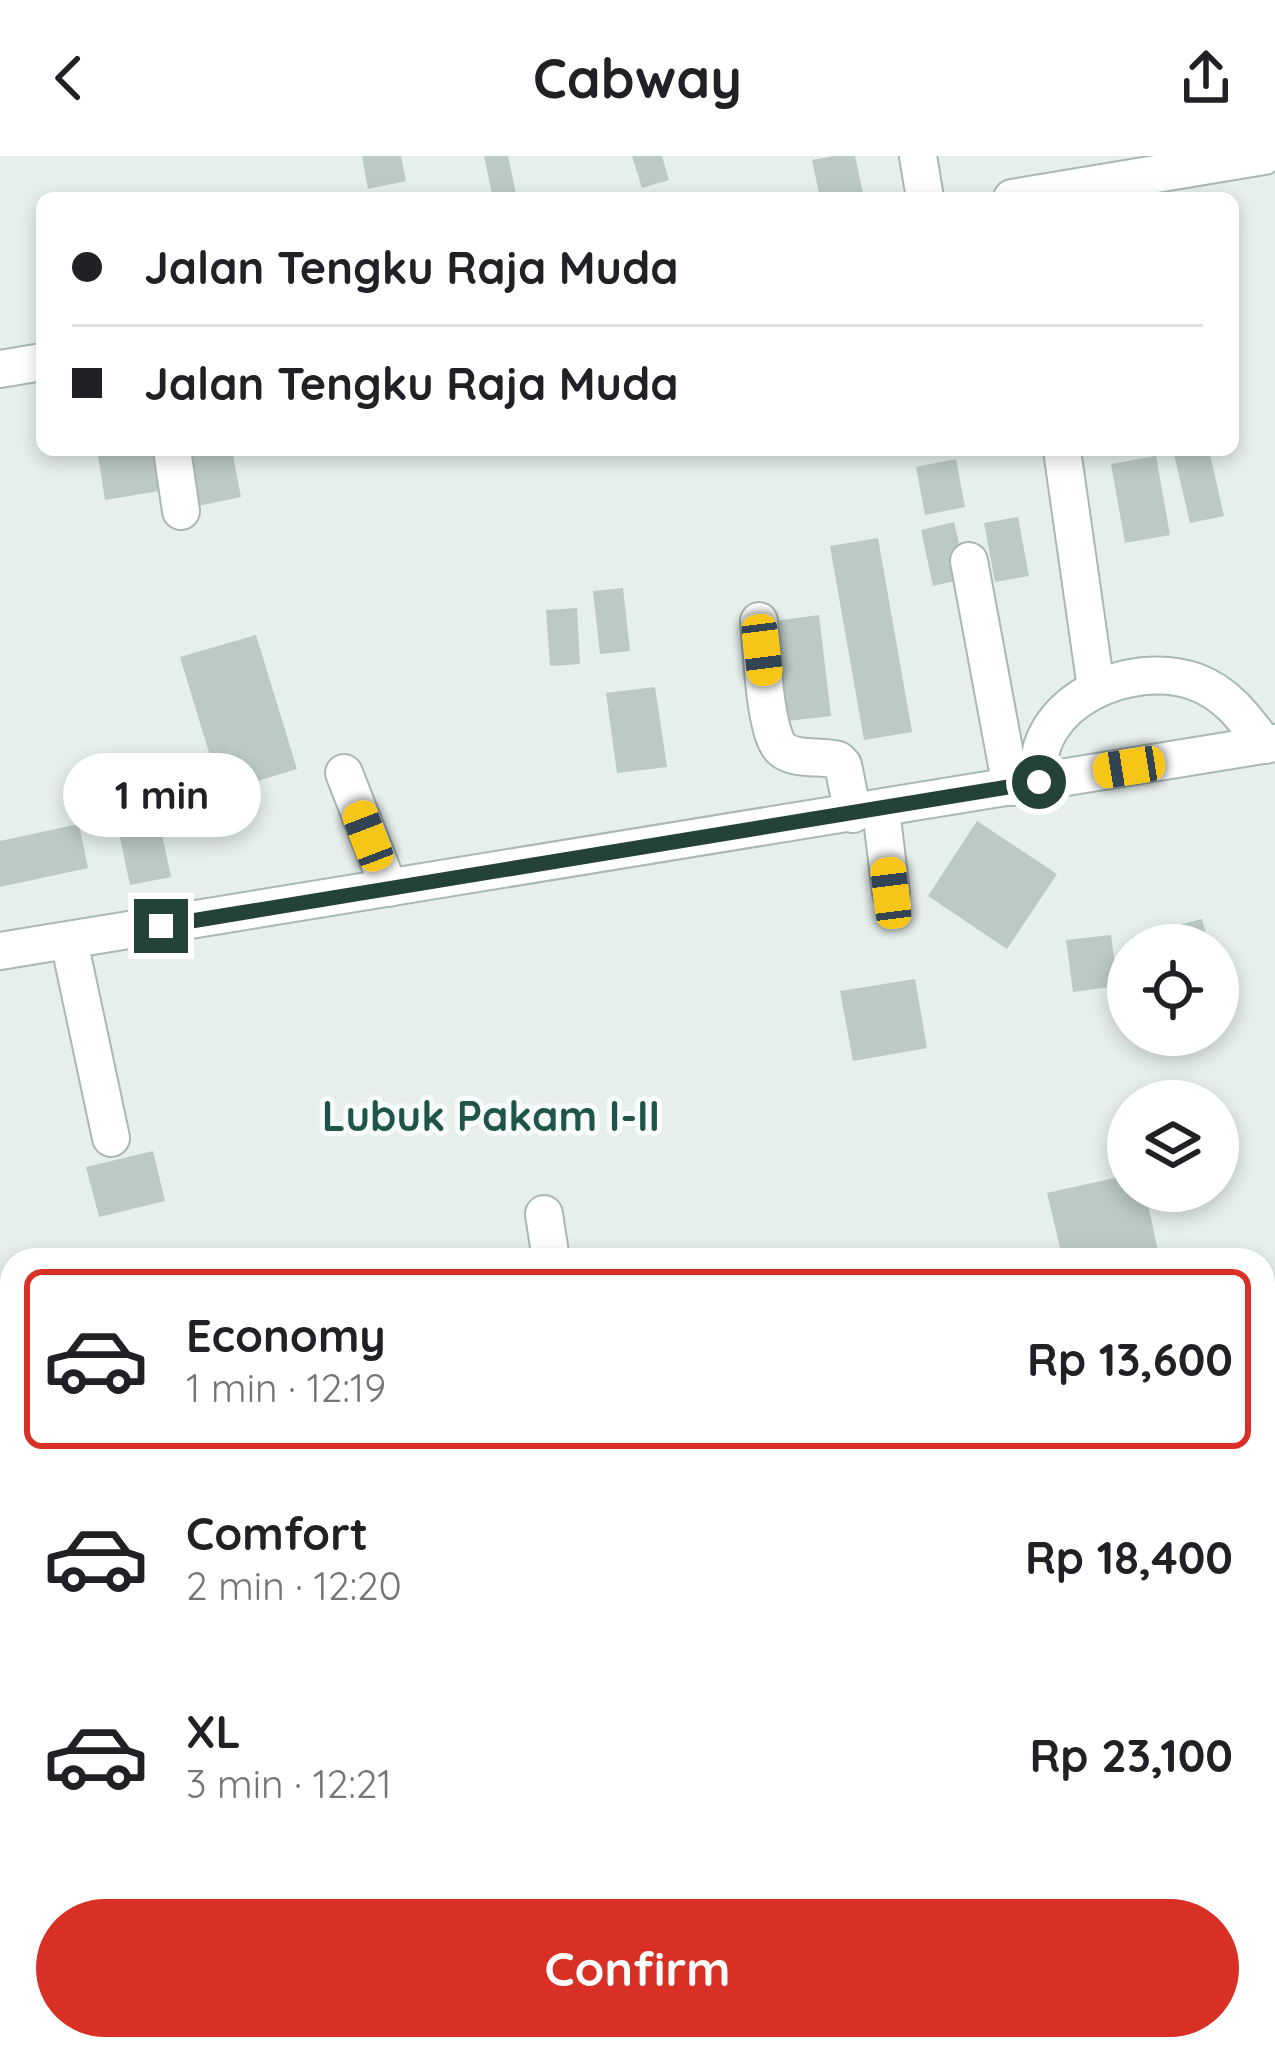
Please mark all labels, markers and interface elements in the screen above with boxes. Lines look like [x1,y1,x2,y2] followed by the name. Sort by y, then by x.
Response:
[533,44,742,112] text: Cabway
[36,45,102,111] icon: back
[1173,45,1239,111] icon: share
[144,239,679,295] text: Jalan Tengku Raja Muda
[144,355,679,411] text: Jalan Tengku Raja Muda
[740,612,784,688] car
[1091,744,1167,790] car
[62,752,260,836] callout: 1 min
[1012,755,1066,809] route start
[115,770,209,819] text: 1 min
[338,796,398,876] car
[869,855,913,931] car
[134,899,188,953] route end
[1107,924,1239,1212] map controls
[1107,924,1239,1056] button: locate
[1107,1080,1239,1212] button: layers
[322,1089,660,1142] district label: Lubuk Pakam I-II
[42,1305,150,1413] icon: car
[186,1307,386,1363] text: Economy
[1027,1331,1233,1387] text: Rp 13,600
[186,1363,386,1412] text: 1 min · 12:19
[42,1503,150,1611] icon: car
[186,1505,368,1561] text: Comfort
[1025,1529,1233,1585] text: Rp 18,400
[186,1561,402,1610] text: 2 min · 12:20
[42,1701,150,1809] icon: car
[186,1703,241,1759] text: XL
[1029,1727,1233,1783] text: Rp 23,100
[186,1759,392,1808] text: 3 min · 12:21
[36,1899,1239,2037] button: Confirm

